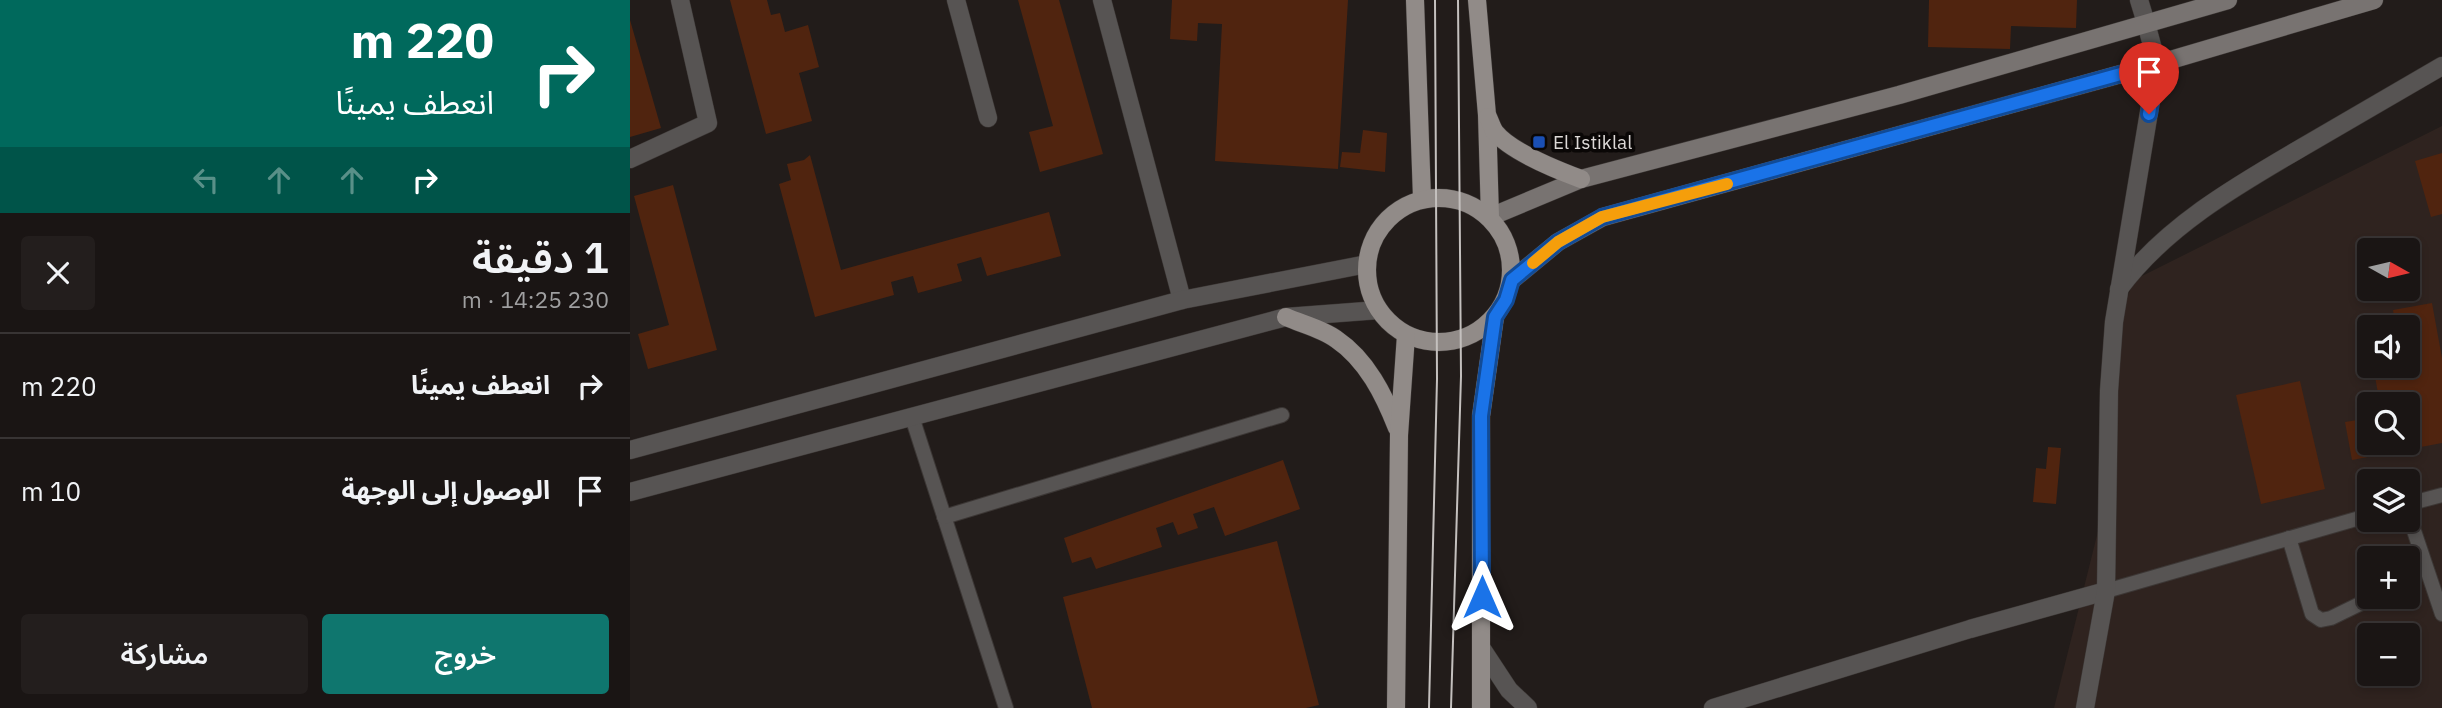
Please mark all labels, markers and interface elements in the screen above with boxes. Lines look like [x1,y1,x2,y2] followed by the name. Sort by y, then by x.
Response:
[350,8,494,71] text: 220 m
[518,28,609,119] icon: right
[2119,42,2179,114] pin
[2130,53,2168,91] icon: arrive
[335,81,494,123] text: انعطف يمينًا
[1553,130,1632,154] place label: El Istiklal
[1531,134,1547,150] marker: El Istiklal
[187,161,225,199] icon: left
[260,161,298,199] icon: ahead
[333,161,371,199] icon: ahead
[406,161,444,199] icon: right
[472,230,609,285] text: 1 دقيقة
[21,236,95,310] button: close
[2357,238,2420,301] north arrow
[2357,238,2420,686] map controls
[462,284,609,314] text: 230 m · 14:25
[2357,315,2420,378] button: sound
[411,367,550,401] text: انعطف يمينًا
[571,367,609,405] icon: right
[21,369,97,403] text: 220 m
[2357,392,2420,455] button: search
[2357,469,2420,532] button: layers
[341,472,550,506] text: الوصول إلى الوجهة
[571,472,609,510] icon: arrive
[21,474,81,508] text: 10 m
[2357,546,2420,609] button: +
[1445,560,1519,634] position arrow
[21,614,308,694] button: مشاركة
[322,614,609,694] button: خروج
[2357,623,2420,686] button: −

